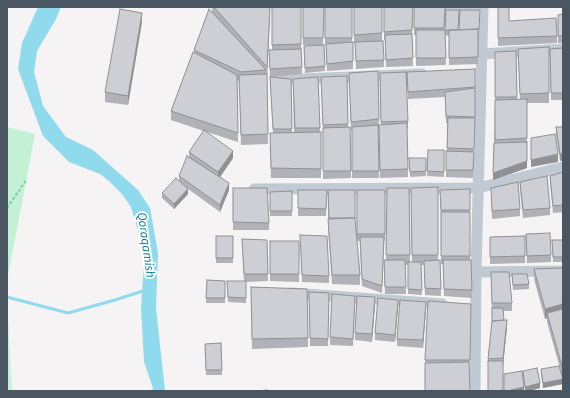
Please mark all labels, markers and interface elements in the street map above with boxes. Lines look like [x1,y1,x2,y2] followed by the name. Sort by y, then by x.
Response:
[133,211,157,279] water label: Qoraqamish

